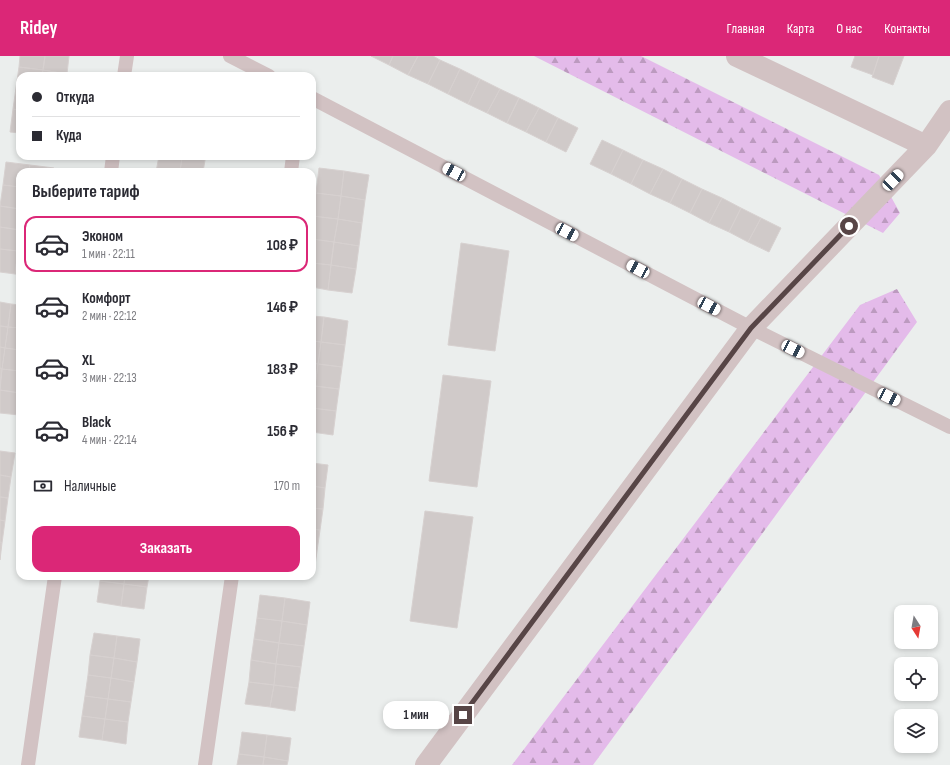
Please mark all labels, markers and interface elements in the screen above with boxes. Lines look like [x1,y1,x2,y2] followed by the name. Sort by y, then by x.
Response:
[20,17,57,40] text: Ridey
[727,20,765,37] text: Главная
[787,20,814,37] text: Карта
[836,20,862,37] text: О нас
[884,20,930,37] text: Контакты
[56,88,94,107] text: Откуда
[56,126,82,145] text: Куда
[441,161,467,183] car
[880,167,906,193] car
[32,181,140,202] text: Выберите тариф
[840,217,858,235] route start
[554,221,580,243] car
[34,226,70,262] icon: car
[82,227,123,246] text: Эконом
[267,236,298,255] text: 108 ₽
[82,246,135,262] text: 1 мин · 22:11
[625,258,651,280] car
[34,288,70,324] icon: car
[82,289,131,308] text: Комфорт
[696,295,722,317] car
[267,298,298,317] text: 146 ₽
[82,308,137,324] text: 2 мин · 22:12
[780,338,806,360] car
[34,350,70,386] icon: car
[82,351,95,370] text: XL
[267,360,298,379] text: 183 ₽
[82,370,137,386] text: 3 мин · 22:13
[876,386,902,408] car
[34,412,70,448] icon: car
[82,413,111,432] text: Black
[267,422,298,441] text: 156 ₽
[82,432,137,448] text: 4 мин · 22:14
[32,475,54,497] icon: cash
[64,477,116,496] text: Наличные
[274,478,300,494] text: 170 m
[32,526,300,572] button: Заказать
[894,605,938,649] north arrow
[894,605,938,753] map controls
[894,657,938,701] button: locate
[383,701,449,729] callout: 1 мин
[454,706,472,724] route end
[403,707,429,723] text: 1 мин
[894,709,938,753] button: layers

